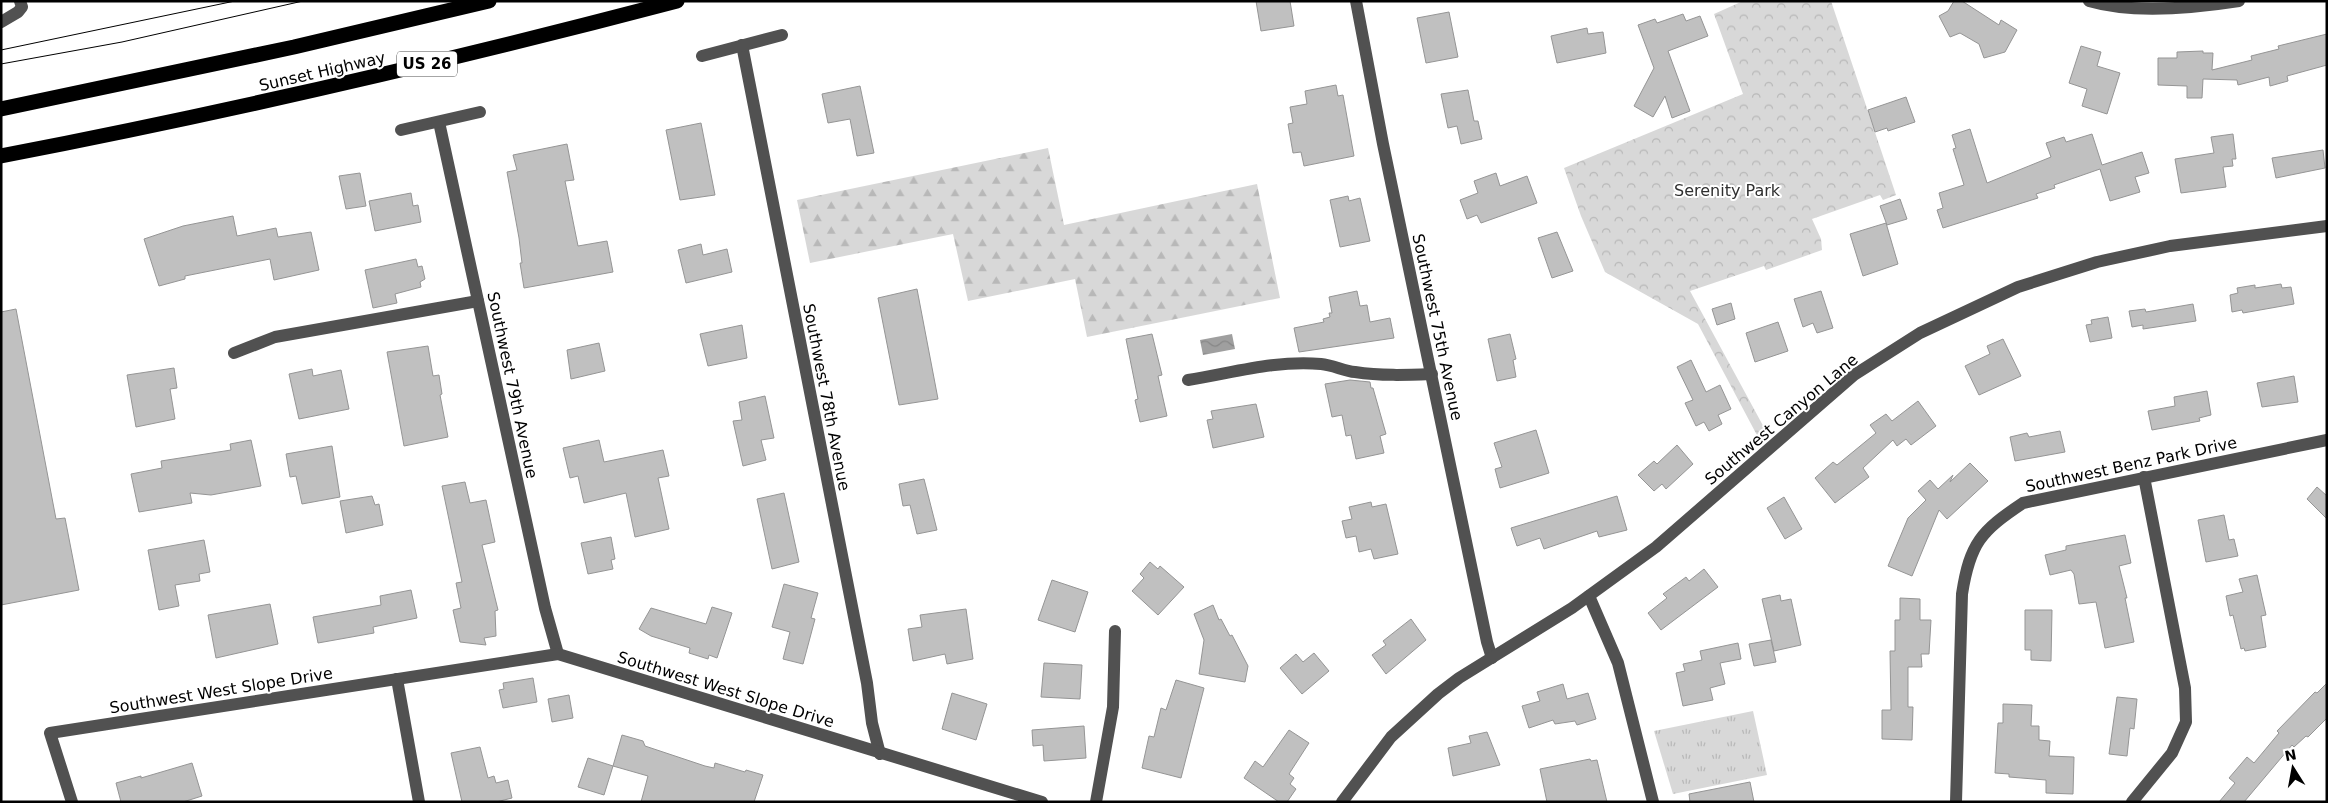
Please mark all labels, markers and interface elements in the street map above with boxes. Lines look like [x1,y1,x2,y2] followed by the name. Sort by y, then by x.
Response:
[257,48,387,95] street label: Sunset Highway
[397,52,457,76] road number: US 26
[1674,181,1781,200] park label: Serenity Park
[1408,232,1467,422] street label: Southwest 75th Avenue
[483,290,542,480] street label: Southwest 79th Avenue
[799,302,854,492] street label: Southwest 78th Avenue
[1701,350,1862,489] street label: Southwest Canyon Lane
[2024,433,2239,496] street label: Southwest Benz Park Drive
[615,647,837,732] street label: Southwest West Slope Drive
[108,663,334,718] street label: Southwest West Slope Drive
[2268,743,2318,793] north arrow
[2283,746,2298,764] text: N

